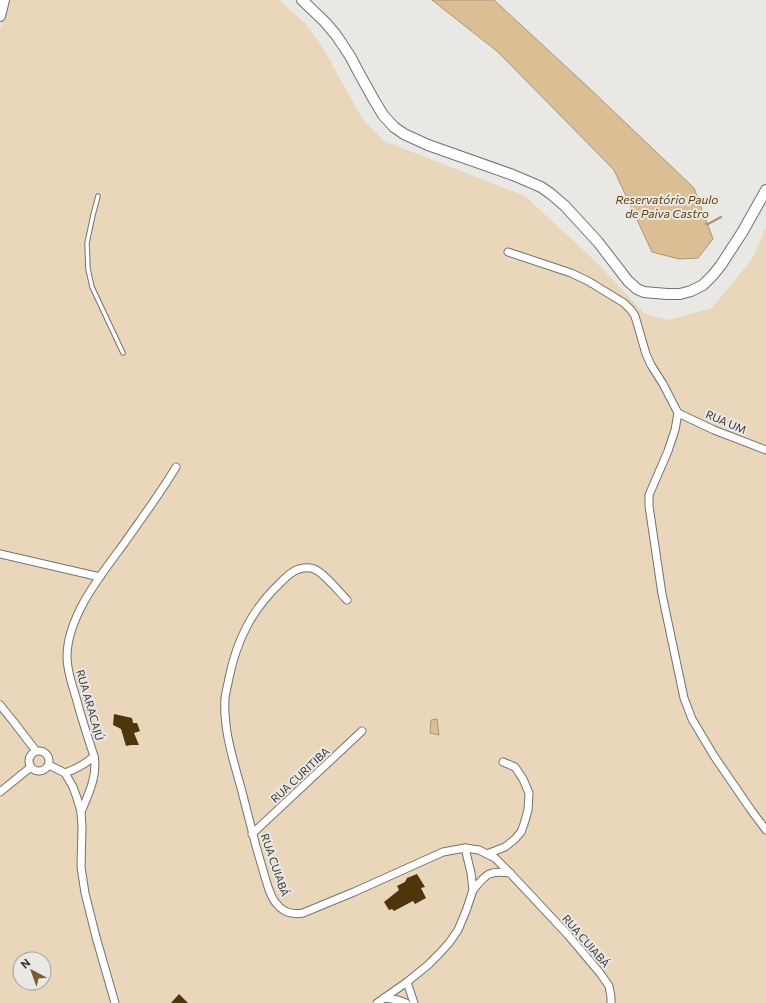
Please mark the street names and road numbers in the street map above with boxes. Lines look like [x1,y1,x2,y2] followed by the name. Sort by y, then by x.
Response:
[704,407,749,436] street label: RUA UM
[73,668,108,742] street label: RUA ARACAJÚ
[268,744,332,805] street label: RUA CURITIBA
[259,831,293,898] street label: RUA CUIABÁ
[560,911,614,970] street label: RUA CUIABÁ

